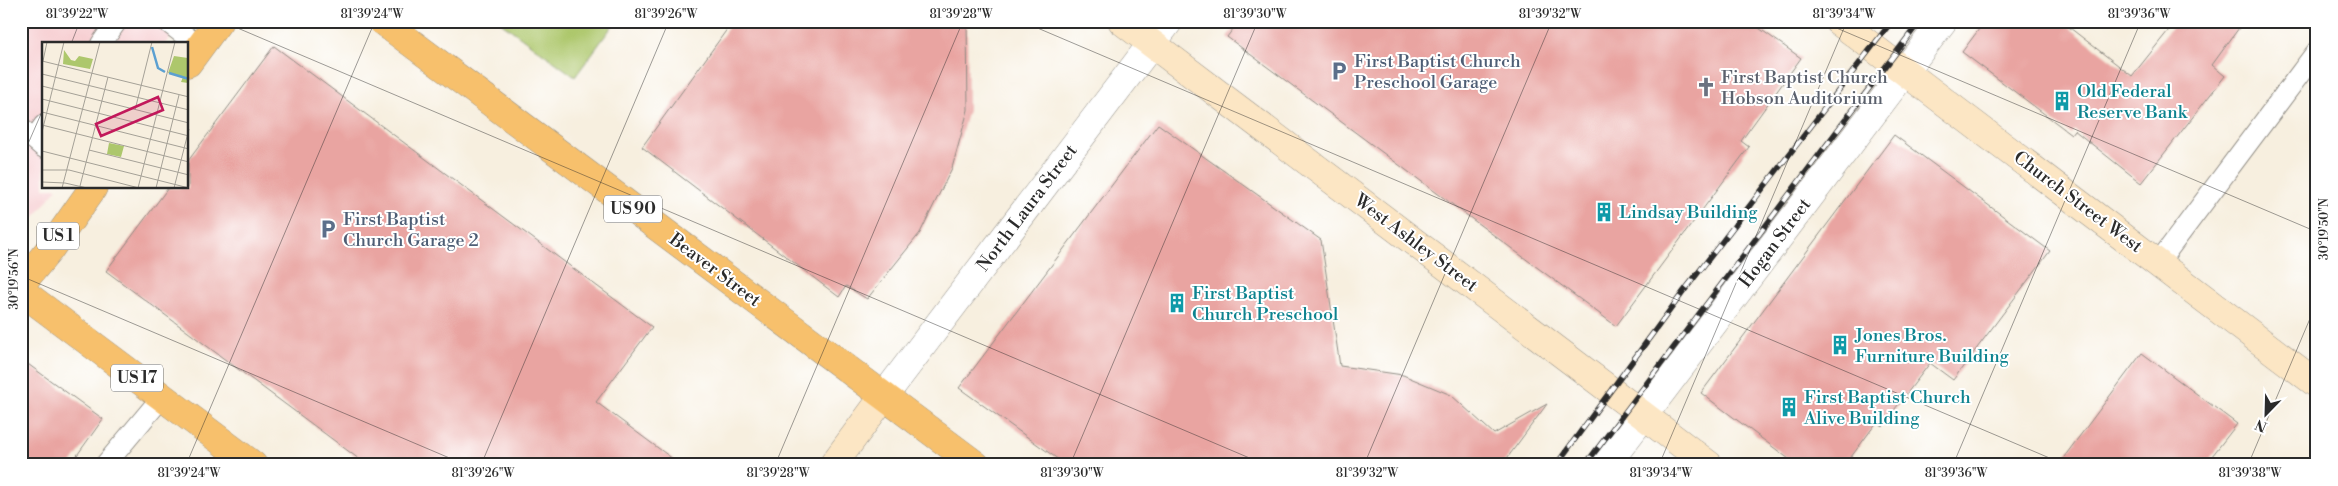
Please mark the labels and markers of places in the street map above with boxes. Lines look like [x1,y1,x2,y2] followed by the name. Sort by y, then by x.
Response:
[1354,50,1521,94] place label: First Baptist Church Preschool Garage
[1328,60,1350,82] parking icon: First Baptist Church Preschool Garage
[1721,66,1888,110] place label: First Baptist Church Hobson Auditorium
[1695,76,1717,98] church icon: First Baptist Church Hobson Auditorium
[2077,80,2189,124] place label: Old Federal Reserve Bank
[2051,90,2073,112] building icon: Old Federal Reserve Bank
[1593,201,1615,223] building icon: Lindsay Building
[1619,201,1758,224] place label: Lindsay Building
[343,208,479,252] place label: First Baptist Church Garage 2
[317,218,339,240] parking icon: First Baptist Church Garage 2
[1192,282,1339,326] place label: First Baptist Church Preschool
[1166,292,1188,314] building icon: First Baptist Church Preschool
[1854,324,2010,368] place label: Jones Bros. Furniture Building
[1829,334,1851,356] building icon: Jones Bros. Furniture Building
[1803,386,1971,430] place label: First Baptist Church Alive Building
[1778,396,1800,418] building icon: First Baptist Church Alive Building

